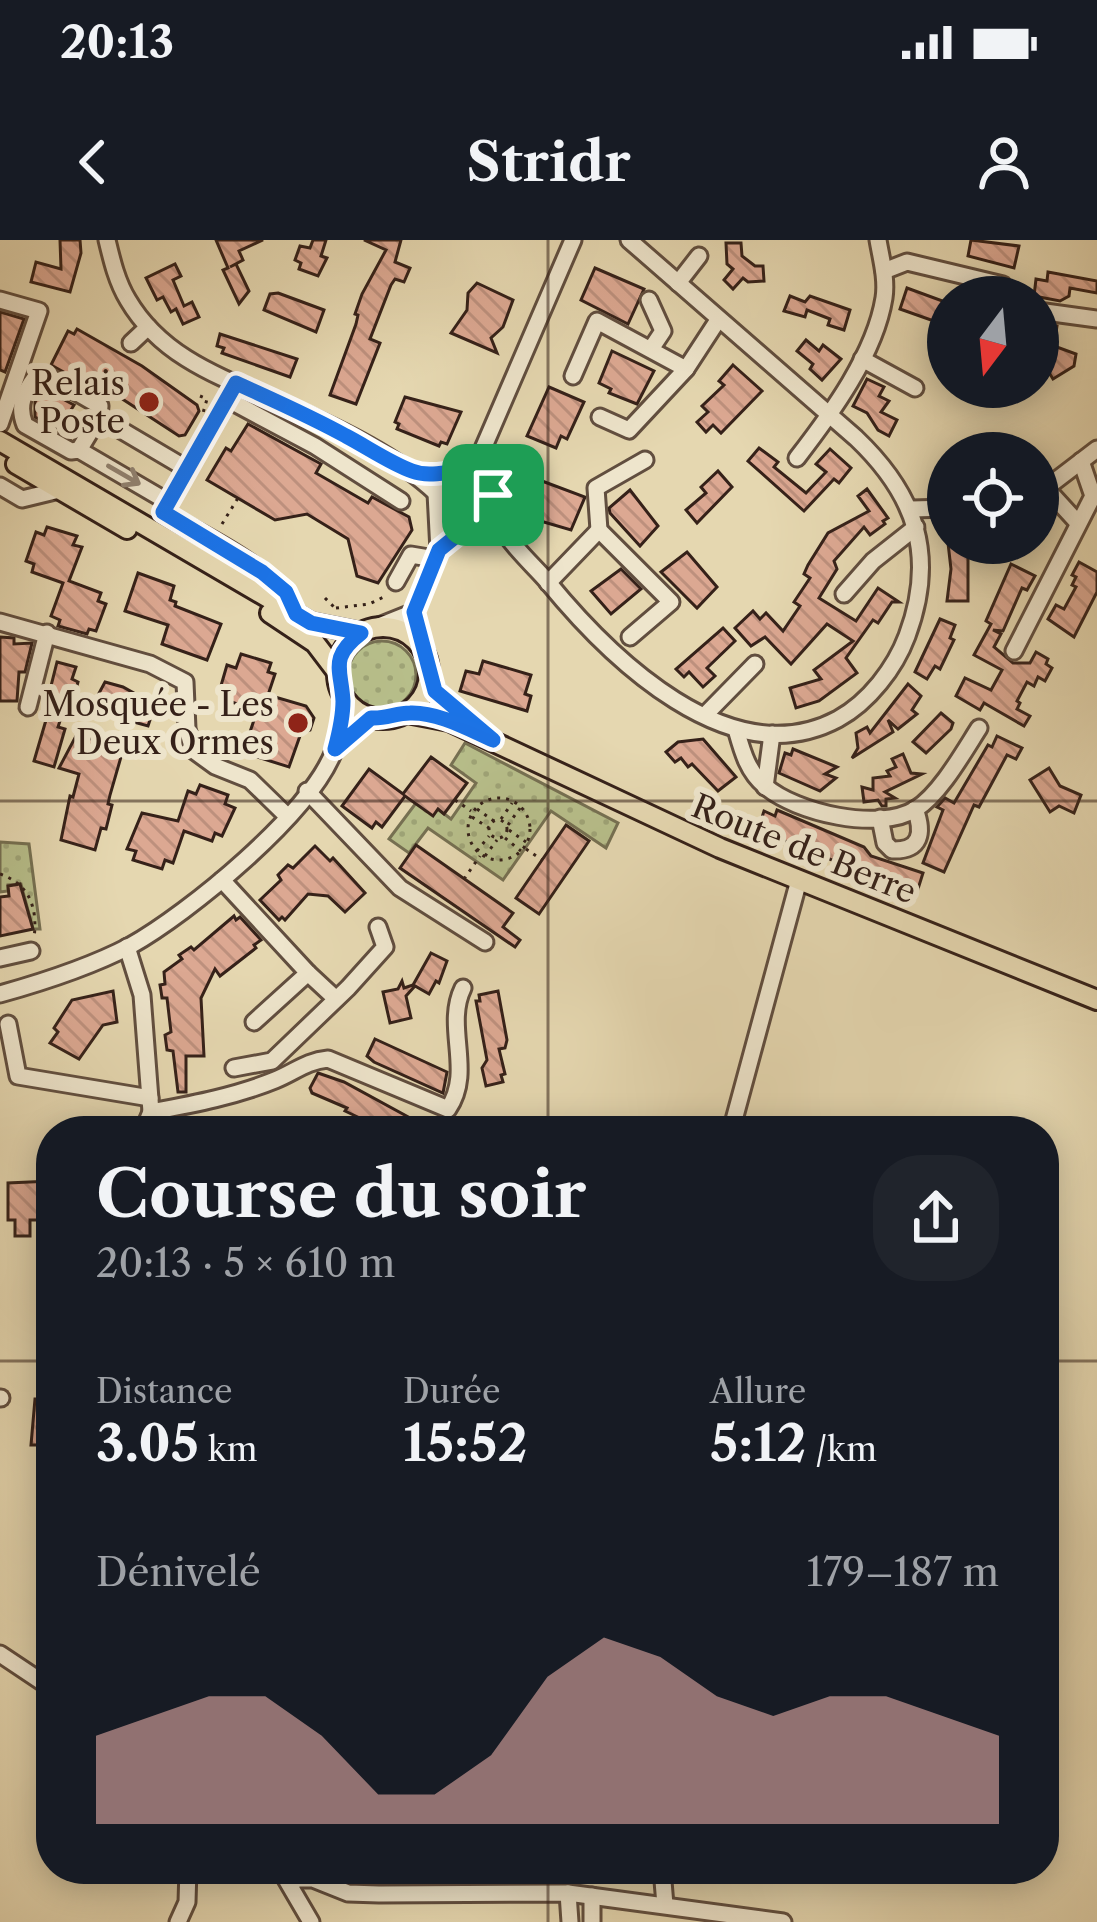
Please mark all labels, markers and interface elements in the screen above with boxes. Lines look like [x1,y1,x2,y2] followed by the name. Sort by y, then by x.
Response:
[60,14,174,70] text: 20:13
[60,129,126,195] icon: back
[466,129,631,195] text: Stridr
[971,129,1037,195] icon: person
[927,276,1059,408] north arrow
[927,276,1059,564] map controls
[31,363,125,442] place label: Relais Poste
[136,389,162,415] marker: Relais Poste
[927,432,1059,564] button: locate
[442,444,544,546] pin
[460,462,526,528] icon: arrive
[105,464,140,488] one-way arrow
[43,684,274,763] place label: Mosquée - Les Deux Ormes
[285,710,311,736] marker: Mosquée - Les Deux Ormes
[686,785,922,913] street label: Route de Berre
[96,1153,586,1234] text: Course du soir
[873,1155,999,1281] button: share
[96,1239,395,1287] text: 20:13 · 5 × 610 m
[96,1371,233,1412] text: Distance
[403,1371,501,1412] text: Durée
[710,1371,806,1412] text: Allure
[96,1412,199,1474] text: 3.05
[403,1412,528,1474] text: 15:52
[710,1412,806,1474] text: 5:12
[199,1429,258,1470] text: km
[806,1429,877,1470] text: /km
[96,1548,261,1596] text: Dénivelé
[807,1548,999,1596] text: 179–187 m

